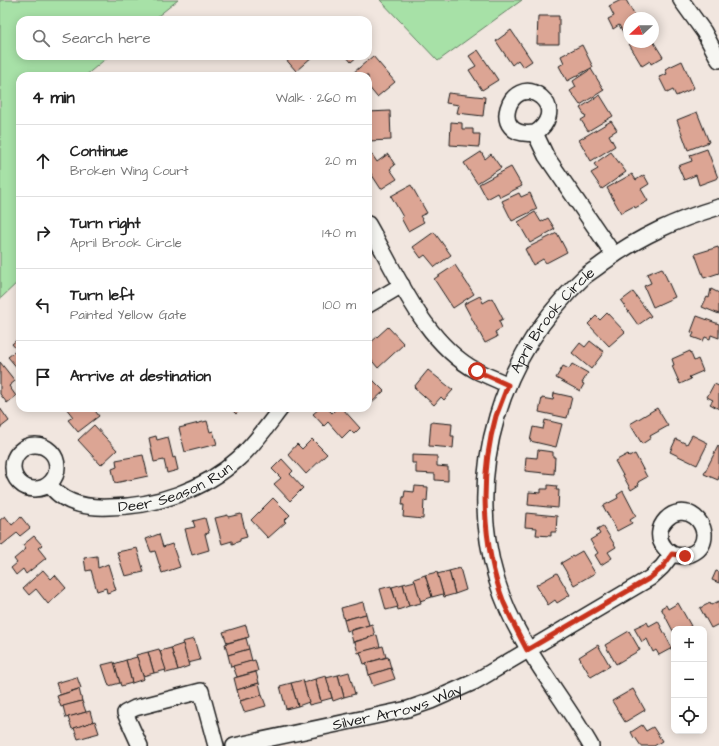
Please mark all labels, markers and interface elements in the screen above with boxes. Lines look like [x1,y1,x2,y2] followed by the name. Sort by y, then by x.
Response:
[623,12,659,48] north arrow
[16,16,372,60] search box
[30,27,52,49] icon: search
[62,28,151,49] text: Search here
[32,86,75,110] text: 4 min
[276,89,356,107] text: Walk · 260 m
[70,141,128,162] text: Continue
[32,150,54,172] icon: ahead
[325,152,356,170] text: 20 m
[70,162,189,180] text: Broken Wing Court
[70,213,141,234] text: Turn right
[32,222,54,244] icon: right
[322,224,356,242] text: 140 m
[70,234,182,252] text: April Brook Circle
[505,262,599,376] street label: April Brook Circle
[70,285,134,306] text: Turn left
[32,294,54,316] icon: left
[323,296,356,314] text: 100 m
[70,306,187,324] text: Painted Yellow Gate
[468,362,486,380] route start
[32,366,54,388] icon: arrive
[70,366,211,387] text: Arrive at destination
[117,457,237,517] street label: Deer Season Run
[676,547,694,565] route end
[671,626,707,734] map controls
[671,626,707,662] button: +
[671,662,707,698] button: −
[330,678,466,735] street label: Silver Arrows Way
[671,698,707,734] button: locate

